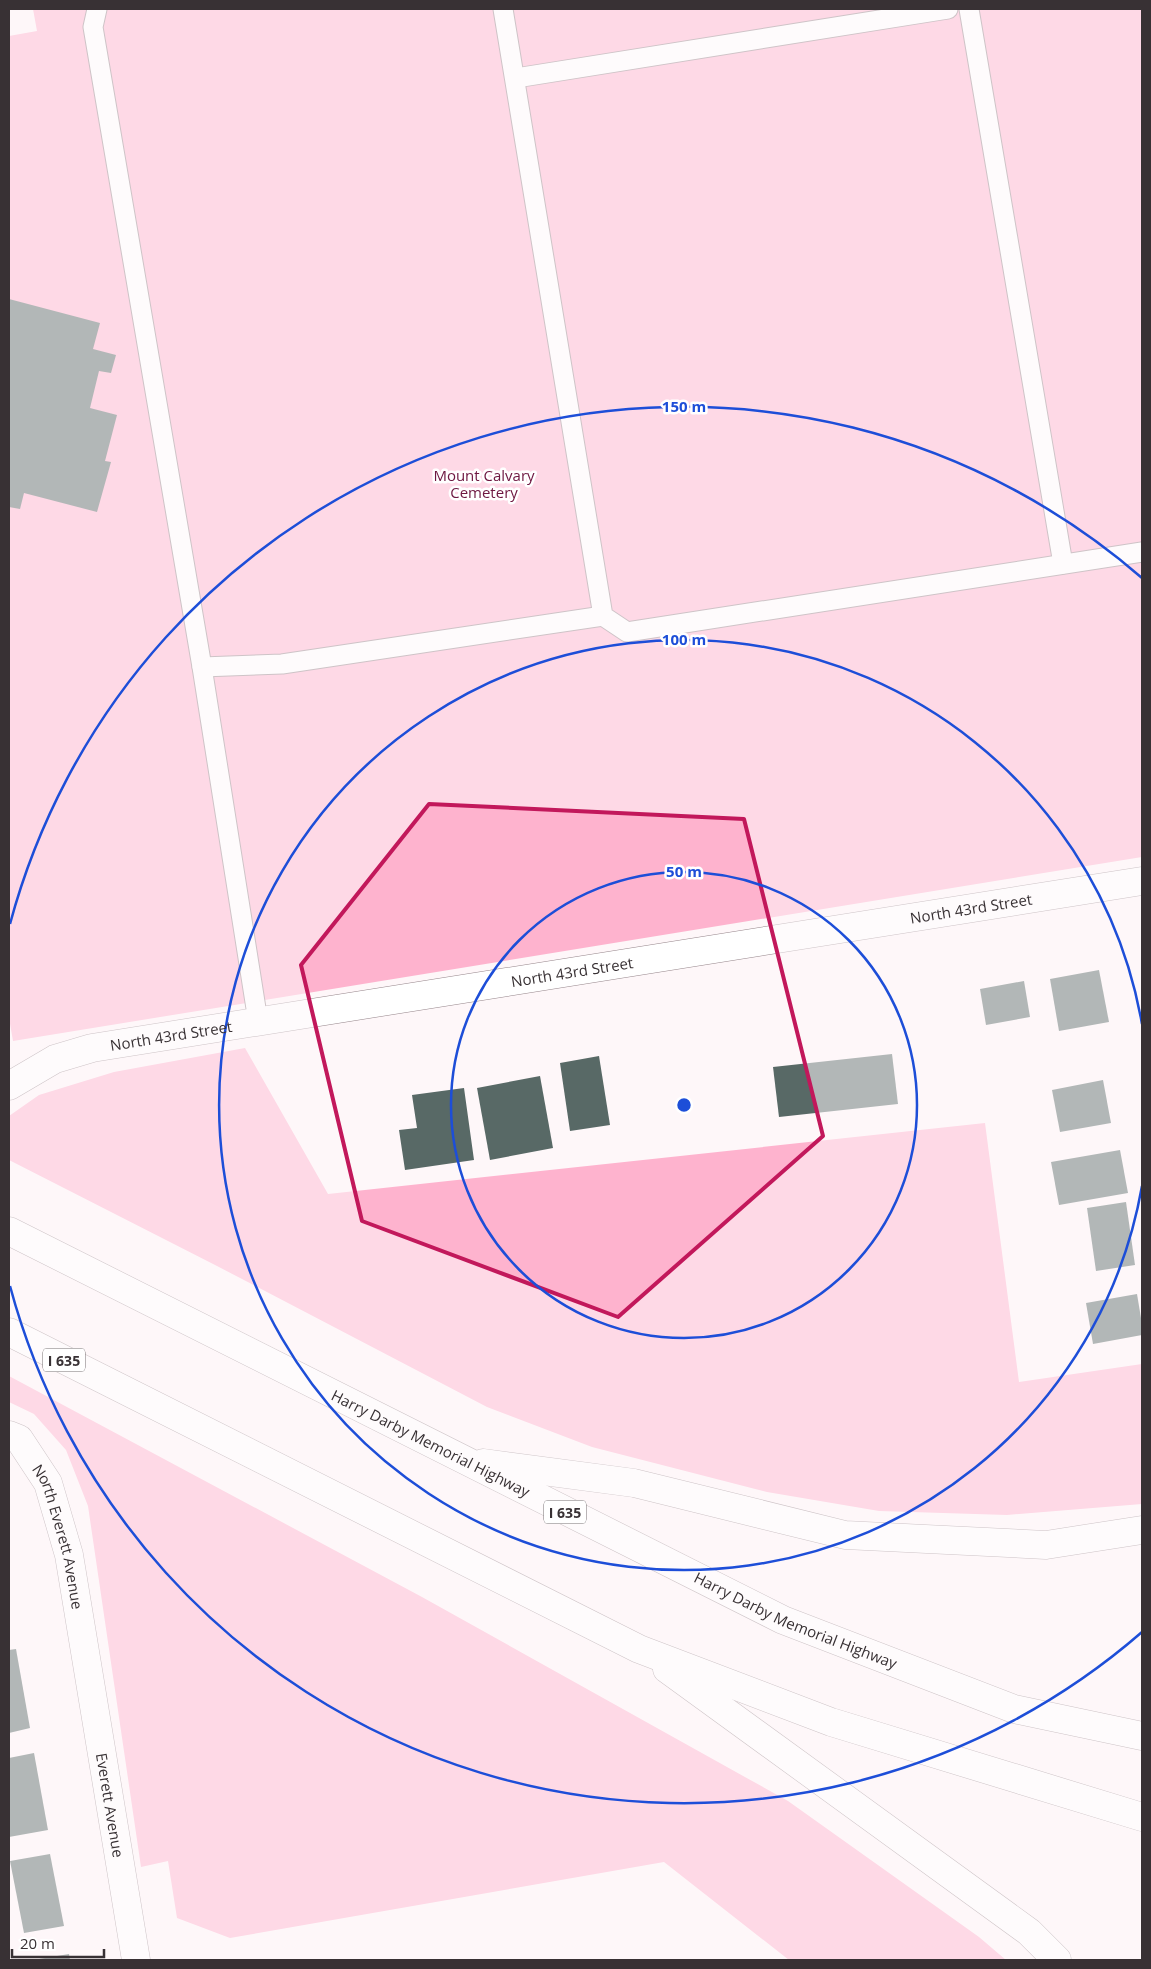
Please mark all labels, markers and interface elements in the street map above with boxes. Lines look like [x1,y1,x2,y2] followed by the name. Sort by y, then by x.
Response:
[662,396,706,416] text: 150 m
[433,465,535,502] park label: Mount Calvary Cemetery
[662,629,706,649] text: 100 m
[666,861,702,881] text: 50 m
[909,889,1033,928] street label: North 43rd Street
[510,952,634,991] street label: North 43rd Street
[109,1016,234,1055] street label: North 43rd Street
[675,1096,693,1114] centre of rings
[43,1348,85,1372] road number: I 635
[328,1385,534,1501] street label: Harry Darby Memorial Highway
[28,1460,88,1611] street label: North Everett Avenue
[544,1500,586,1524] road number: I 635
[691,1567,900,1673] street label: Harry Darby Memorial Highway
[92,1751,129,1859] street label: Everett Avenue
[12,1926,105,1958] scale bar
[20,1933,55,1953] text: 20 m

